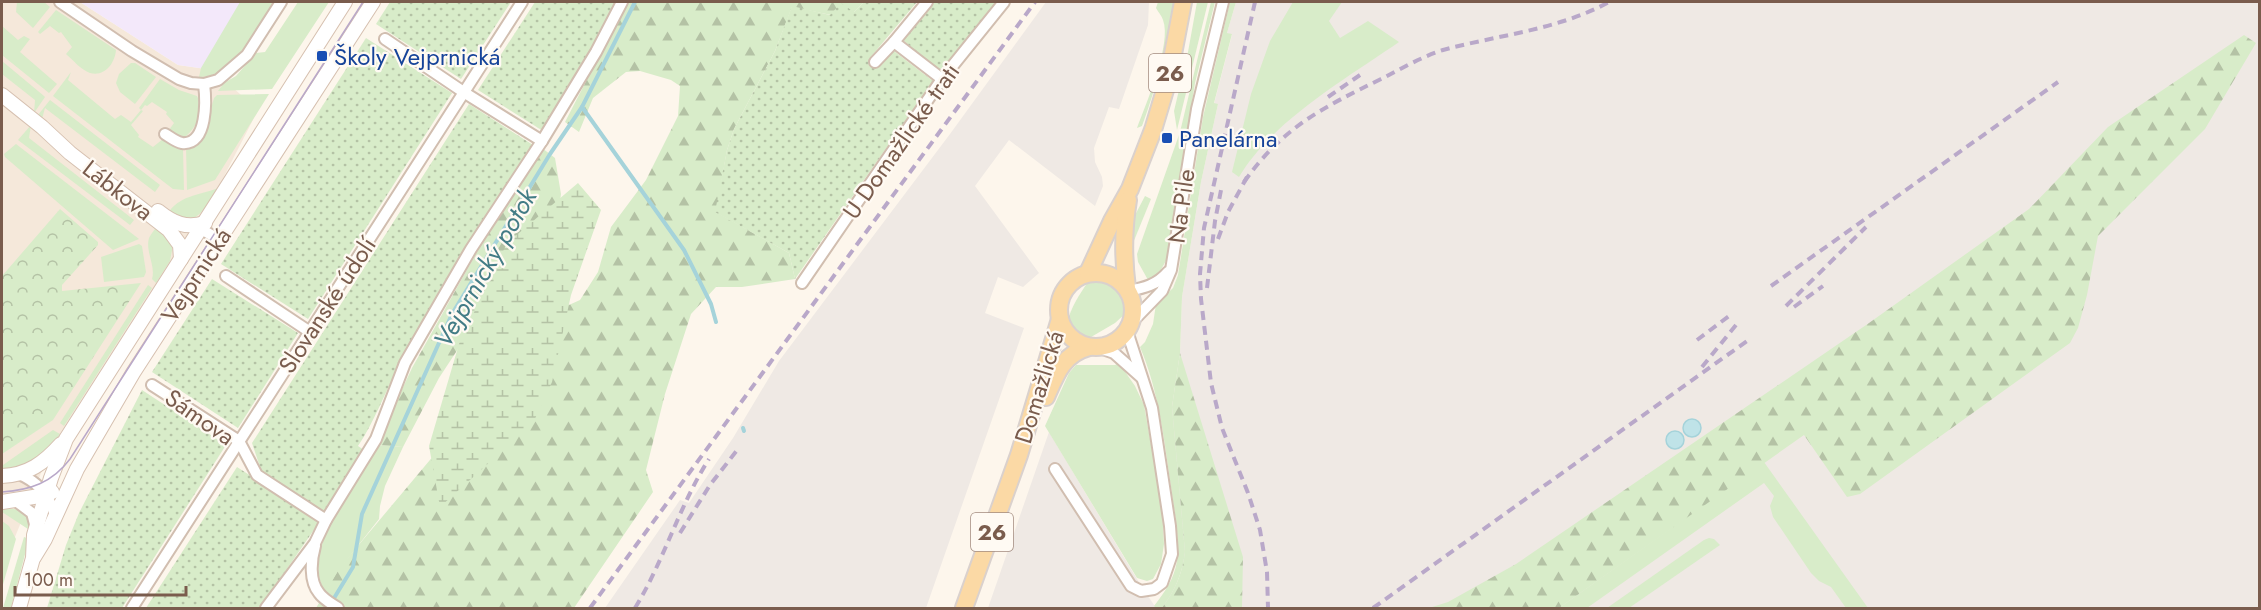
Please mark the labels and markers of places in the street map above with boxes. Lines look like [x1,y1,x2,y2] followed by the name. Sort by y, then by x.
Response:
[334,39,500,74] place label: Školy Vejprnická
[315,49,329,63] marker: Školy Vejprnická
[1179,121,1277,156] place label: Panelárna
[1160,131,1174,145] marker: Panelárna

